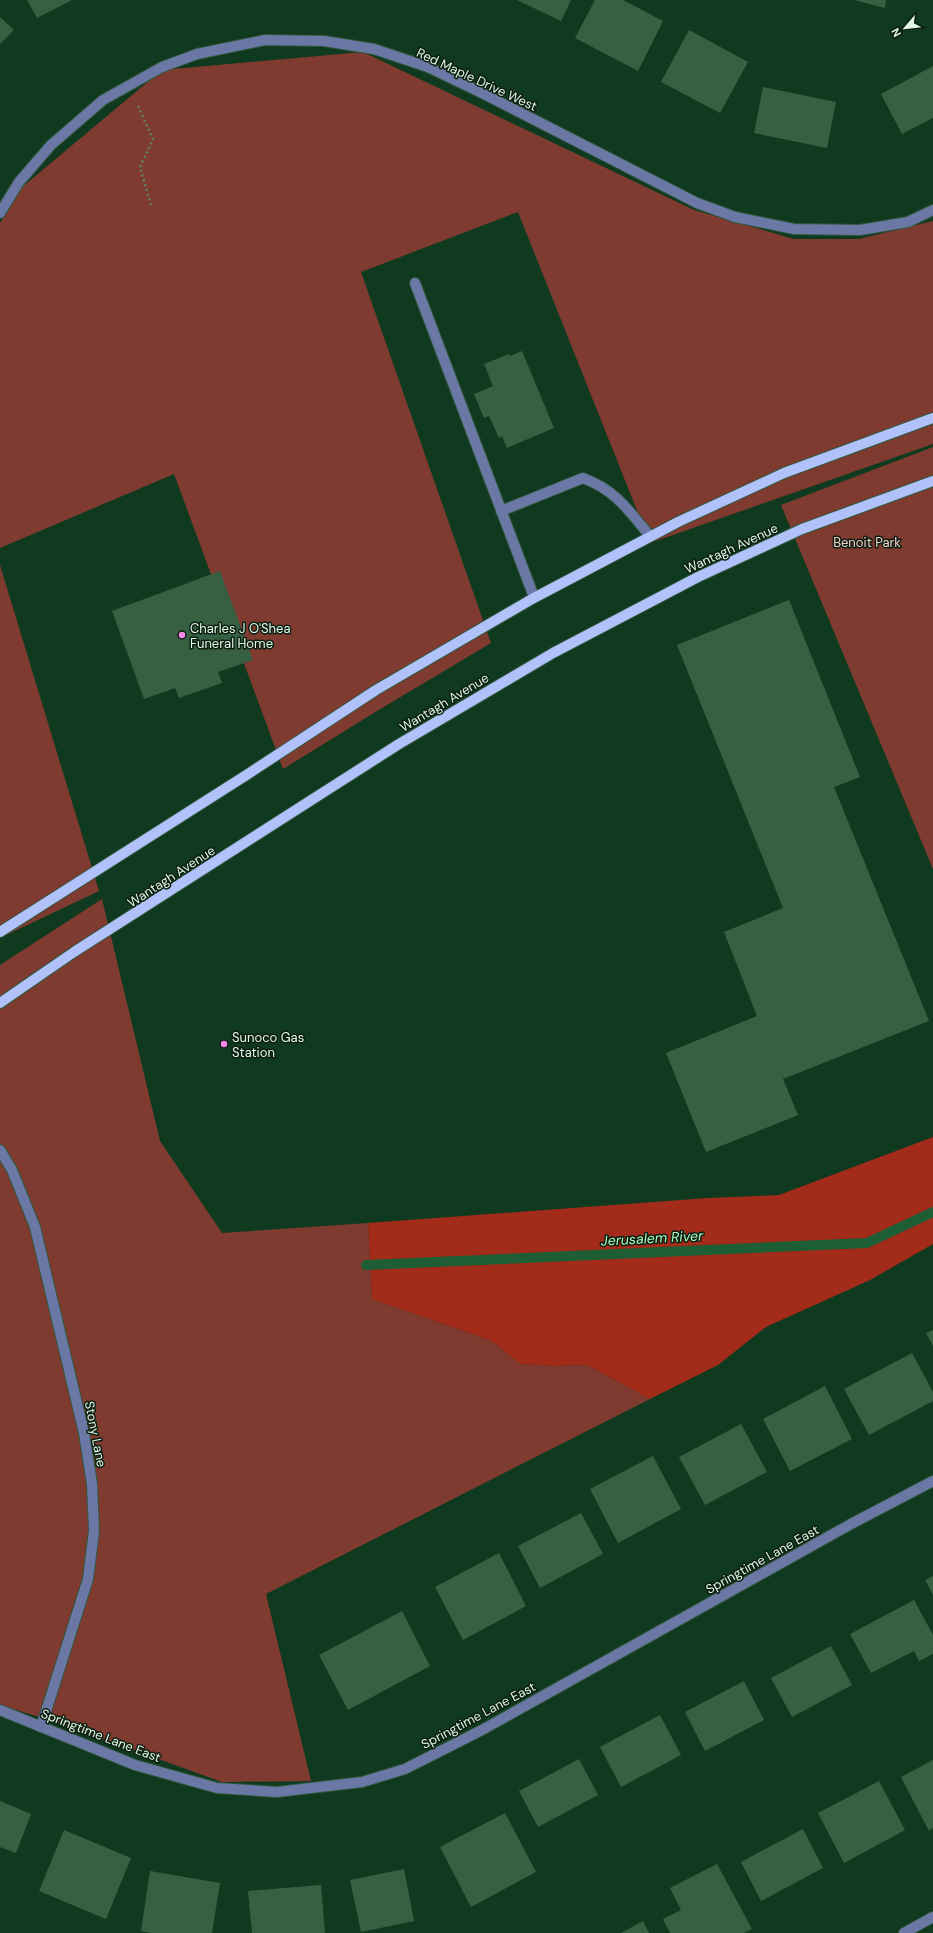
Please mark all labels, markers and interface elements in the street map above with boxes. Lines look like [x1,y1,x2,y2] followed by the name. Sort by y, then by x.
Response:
[885,8,925,48] north arrow
[888,26,904,40] text: N
[414,44,540,115] street label: Red Maple Drive West
[682,519,781,578] street label: Wantagh Avenue
[833,534,901,551] park label: Benoit Park
[190,620,291,652] place label: Charles J O'Shea Funeral Home
[177,630,187,640] marker: Charles J O'Shea Funeral Home
[397,669,492,736] street label: Wantagh Avenue
[124,842,218,911] street label: Wantagh Avenue
[232,1029,304,1061] place label: Sunoco Gas Station
[219,1039,229,1049] marker: Sunoco Gas Station
[600,1226,704,1250] water label: Jerusalem River
[81,1400,110,1469] street label: Stony Lane
[703,1521,822,1598] street label: Springtime Lane East
[418,1678,538,1753] street label: Springtime Lane East
[39,1705,163,1766] street label: Springtime Lane East

